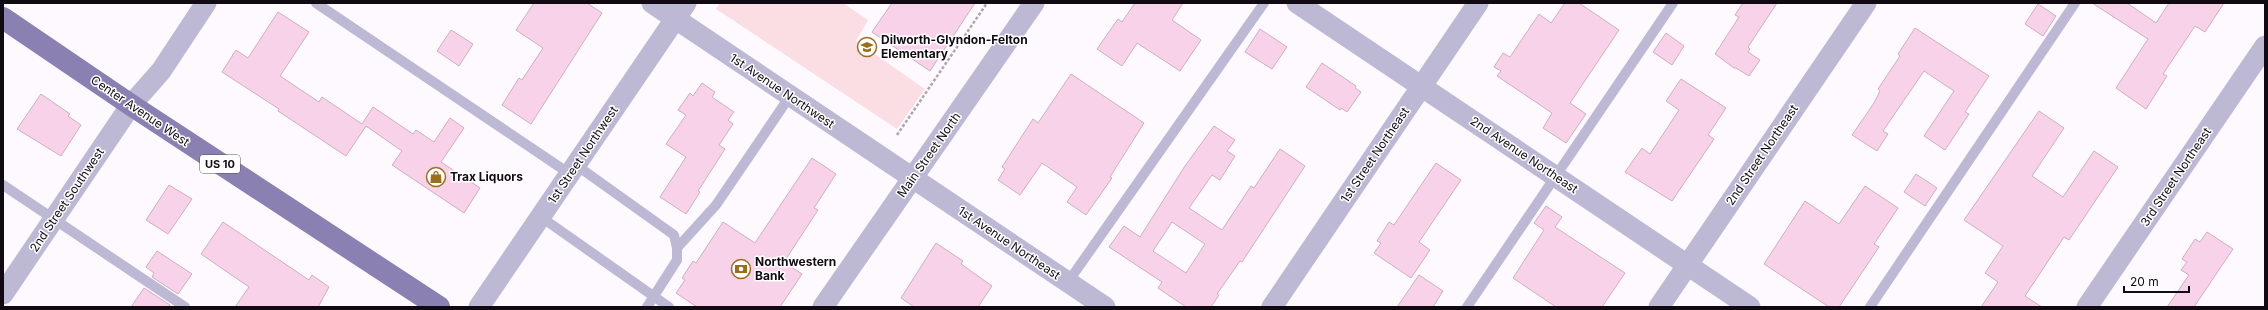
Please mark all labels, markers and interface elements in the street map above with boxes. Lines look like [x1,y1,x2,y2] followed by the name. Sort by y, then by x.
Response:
[881,32,1028,61] place label: Dilworth-Glyndon-Felton Elementary
[856,36,878,58] school or university icon: Dilworth-Glyndon-Felton Elementary
[727,50,837,131] street label: 1st Avenue Northwest
[88,72,192,149] street label: Center Avenue West
[1722,101,1801,208] street label: 2nd Street Northeast
[544,103,621,206] street label: 1st Street Northwest
[1337,104,1412,205] street label: 1st Street Northeast
[894,109,963,200] street label: Main Street North
[1468,113,1581,196] street label: 2nd Avenue Northeast
[2137,124,2214,229] street label: 3rd Street Northeast
[26,145,107,255] street label: 2nd Street Southwest
[200,155,240,173] road number: US 10
[425,166,447,188] shop icon: Trax Liquors
[450,169,523,184] place label: Trax Liquors
[955,203,1063,282] street label: 1st Avenue Northeast
[755,254,836,283] place label: Northwestern Bank
[730,258,752,280] bank icon: Northwestern Bank
[2124,268,2189,294] scale bar
[2130,274,2159,289] text: 20 m

